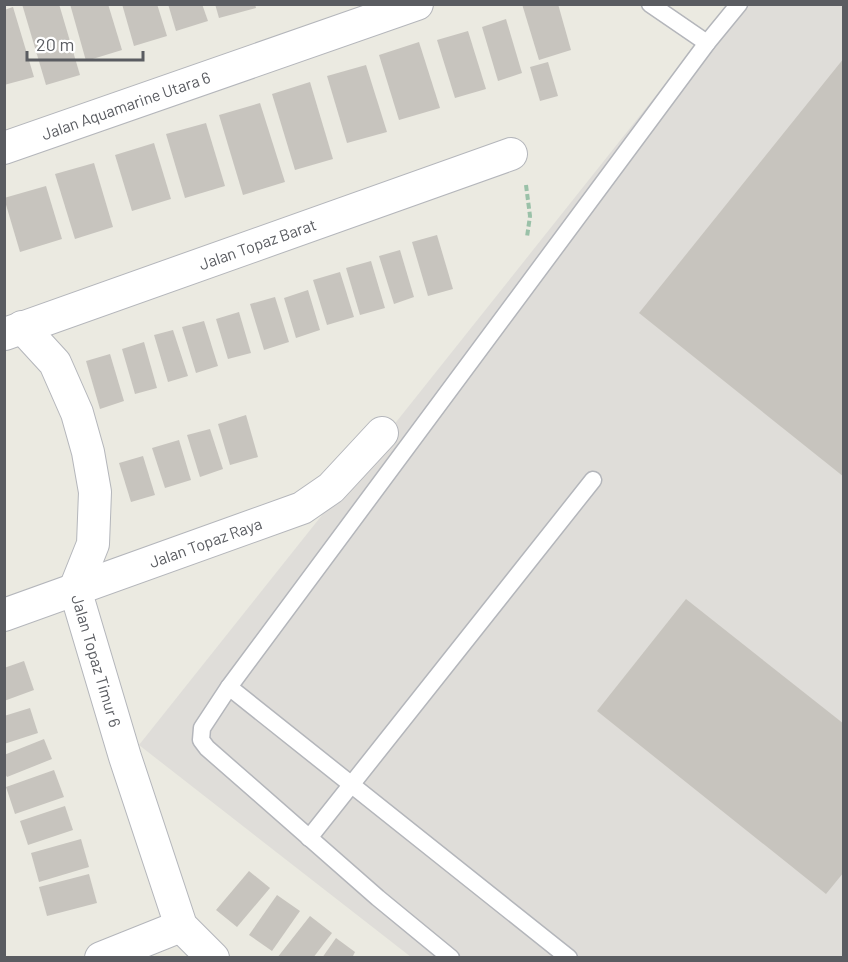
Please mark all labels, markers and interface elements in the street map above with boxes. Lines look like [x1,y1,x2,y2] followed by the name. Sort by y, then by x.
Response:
[27,24,142,62] scale bar
[36,33,74,55] text: 20 m
[39,67,213,143] street label: Jalan Aquamarine Utara 6
[196,214,318,273] street label: Jalan Topaz Barat
[146,513,264,571] street label: Jalan Topaz Raya
[68,592,126,729] street label: Jalan Topaz Timur 6

